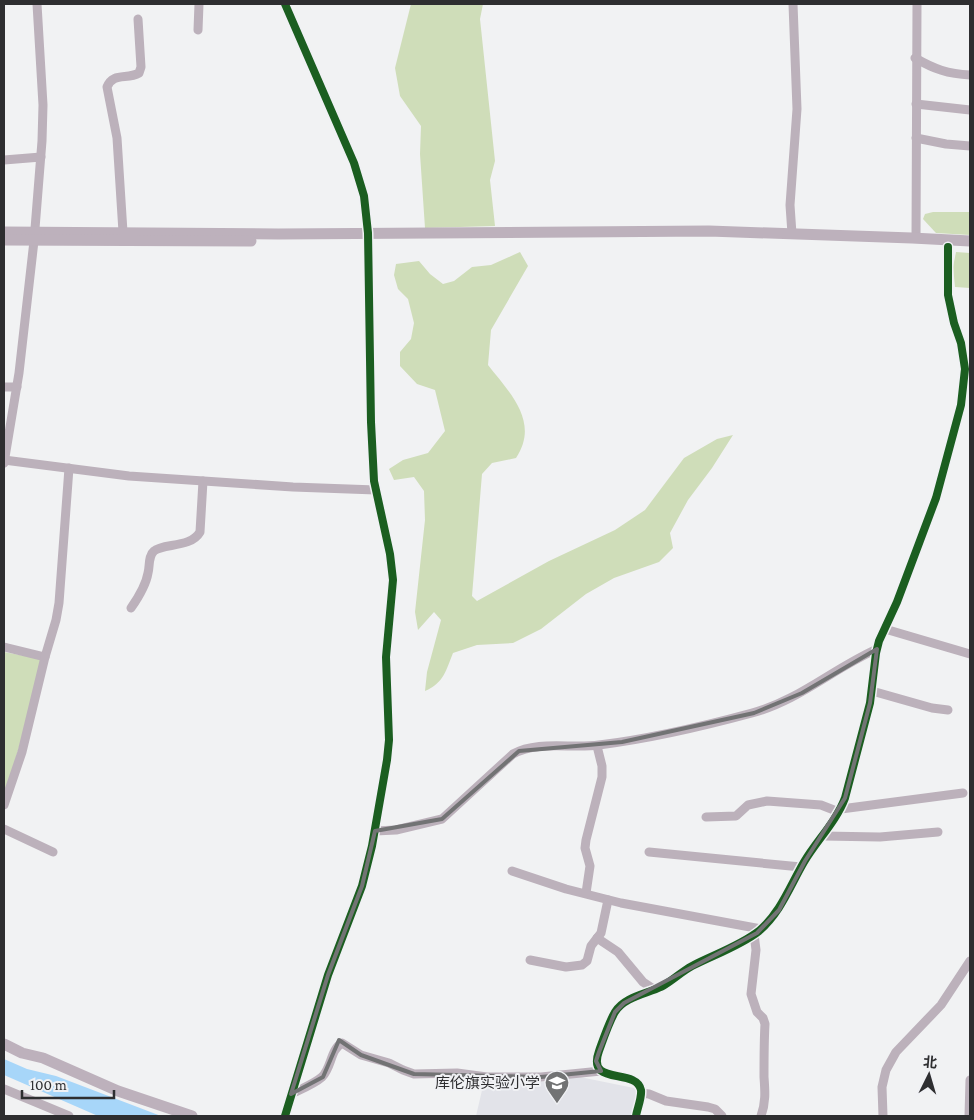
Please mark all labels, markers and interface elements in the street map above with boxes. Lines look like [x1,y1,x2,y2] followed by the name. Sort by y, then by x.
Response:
[904,1050,954,1100] north arrow
[922,1053,938,1071] text: 北
[22,1068,115,1100] scale bar
[544,1070,570,1104] school or university icon: 库伦旗实验小学
[435,1075,540,1091] place label: 库伦旗实验小学
[30,1077,67,1093] text: 100 m

